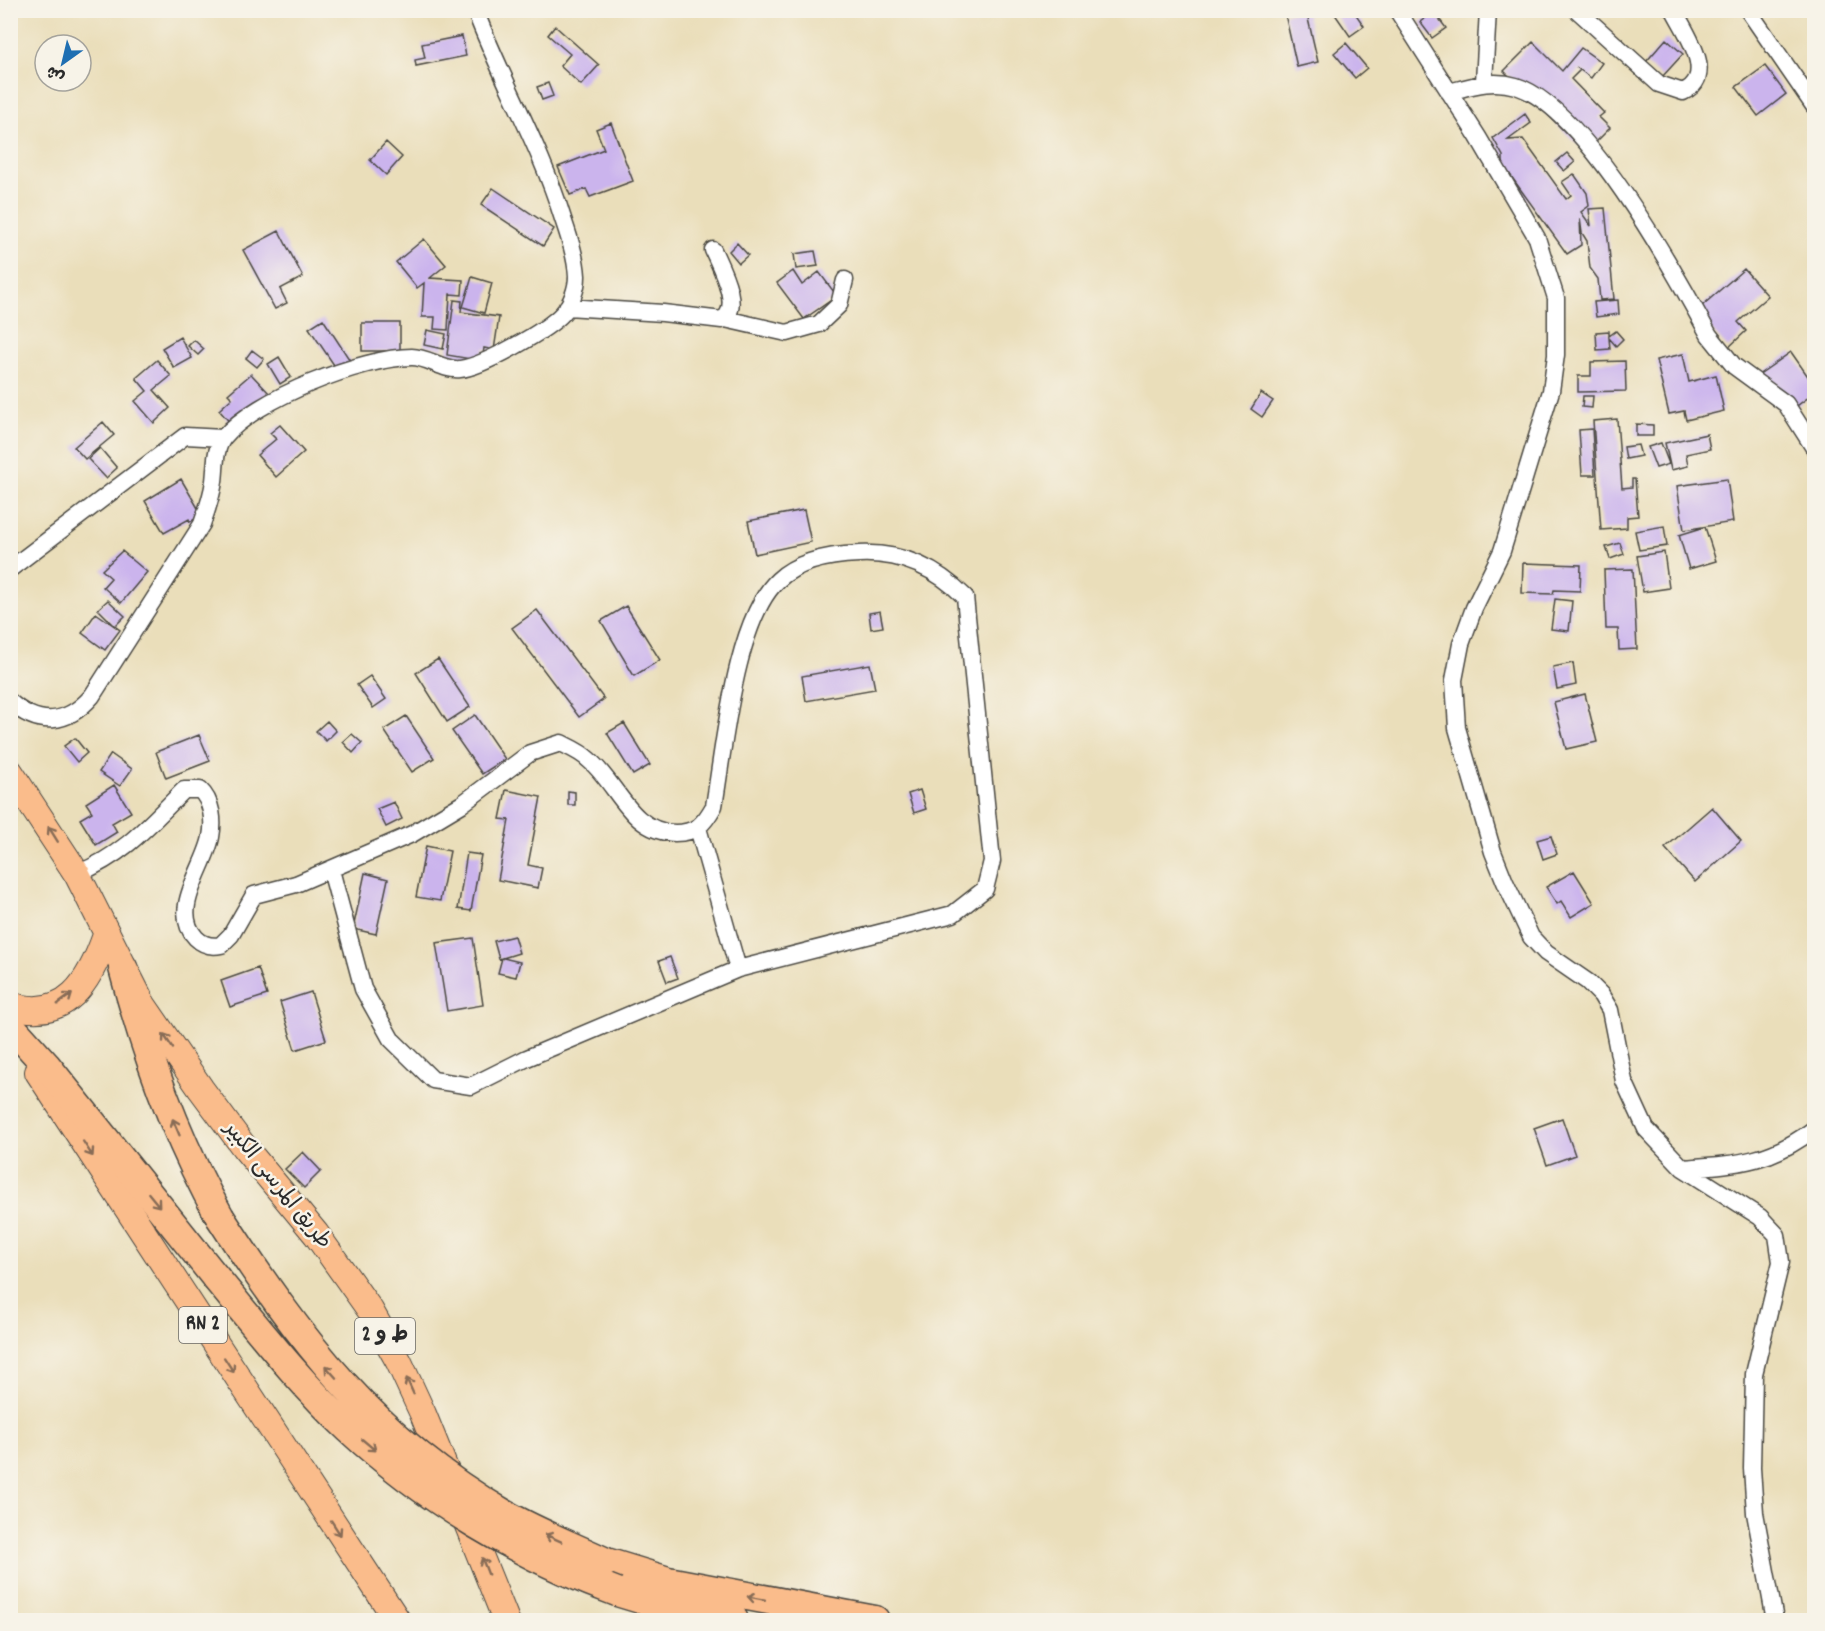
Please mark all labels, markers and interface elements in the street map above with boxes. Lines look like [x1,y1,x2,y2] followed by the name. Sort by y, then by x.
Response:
[33,33,93,93] north arrow
[42,59,70,88] text: ش
[47,826,59,843] one-way arrow
[57,993,73,1005] one-way arrow
[162,1034,174,1050] one-way arrow
[215,1114,338,1256] street label: طريق المرسى الكبير
[170,1119,181,1137] one-way arrow
[82,1140,94,1157] one-way arrow
[148,1192,161,1208] one-way arrow
[179,1307,227,1343] road number: RN 2
[355,1318,415,1354] road number: ط و 2
[223,1356,235,1373] one-way arrow
[324,1365,338,1380] one-way arrow
[404,1377,416,1395] one-way arrow
[361,1438,376,1452] one-way arrow
[330,1519,342,1536] one-way arrow
[544,1532,562,1543] one-way arrow
[478,1557,489,1576] one-way arrow
[746,1592,766,1603] one-way arrow

